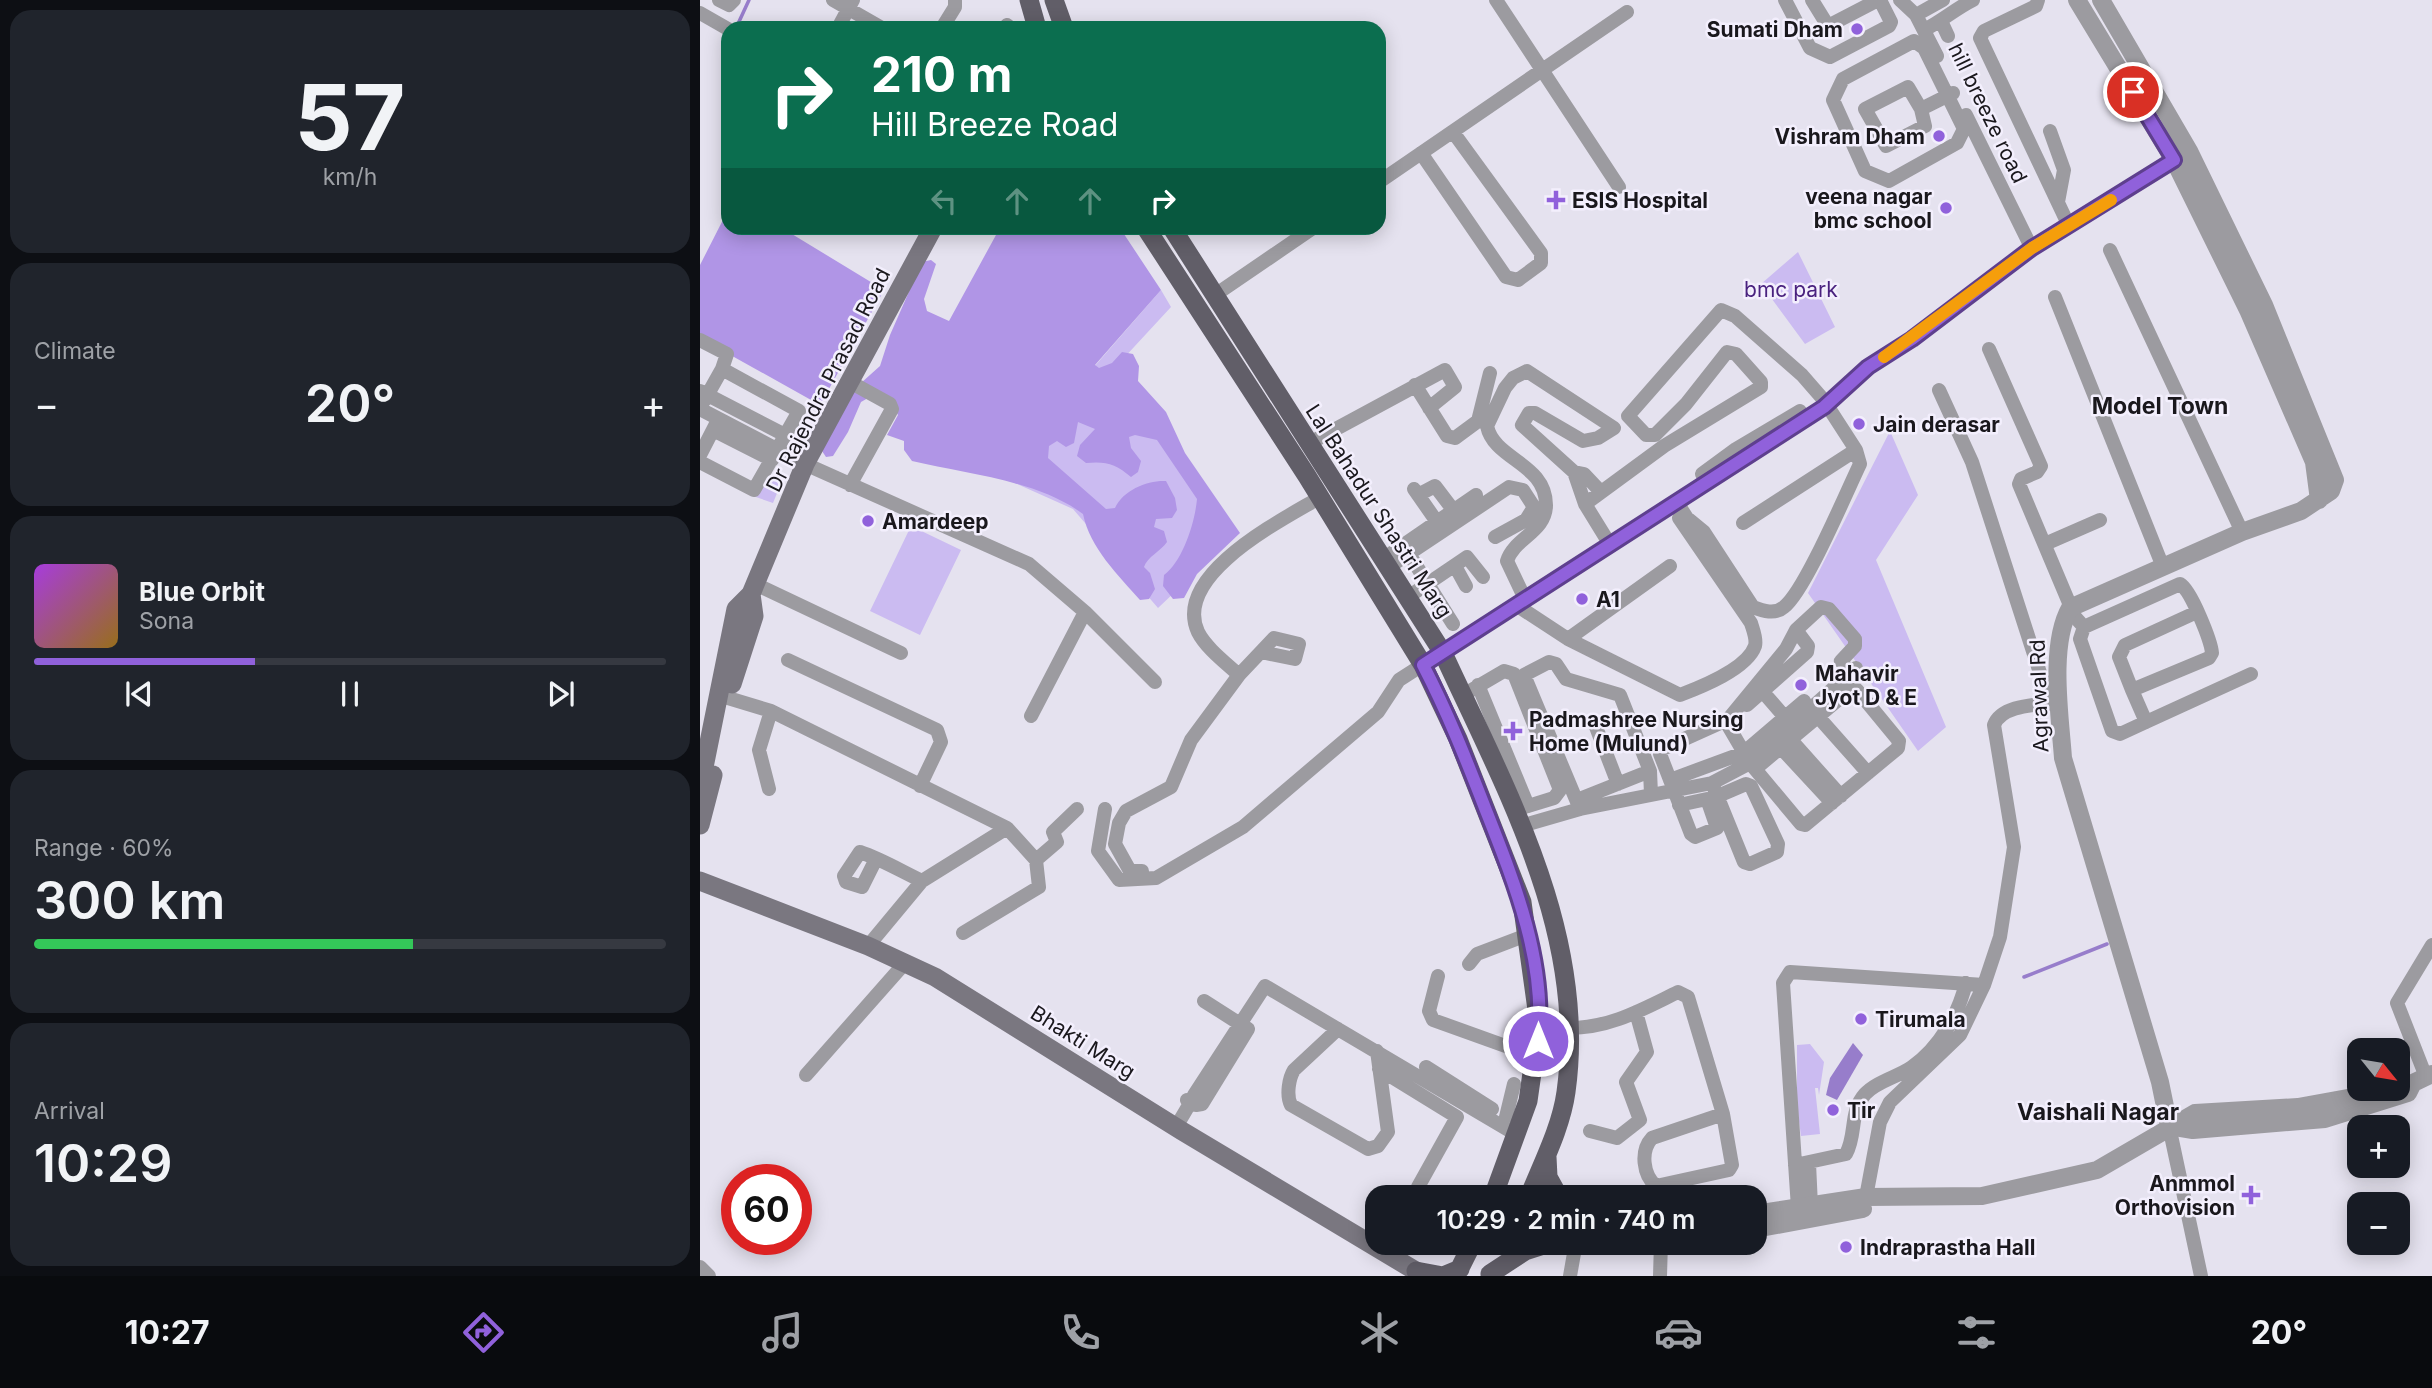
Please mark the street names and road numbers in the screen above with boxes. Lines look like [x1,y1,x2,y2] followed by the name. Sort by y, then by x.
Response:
[1943,39,2033,187] street label: hill breeze road
[761,264,895,496] street label: Dr Rajendra Prasad Road
[1301,400,1457,622] street label: Lal Bahadur Shastri Marg
[2025,639,2053,753] street label: Agrawal Rd
[1026,1000,1140,1084] street label: Bhakti Marg

